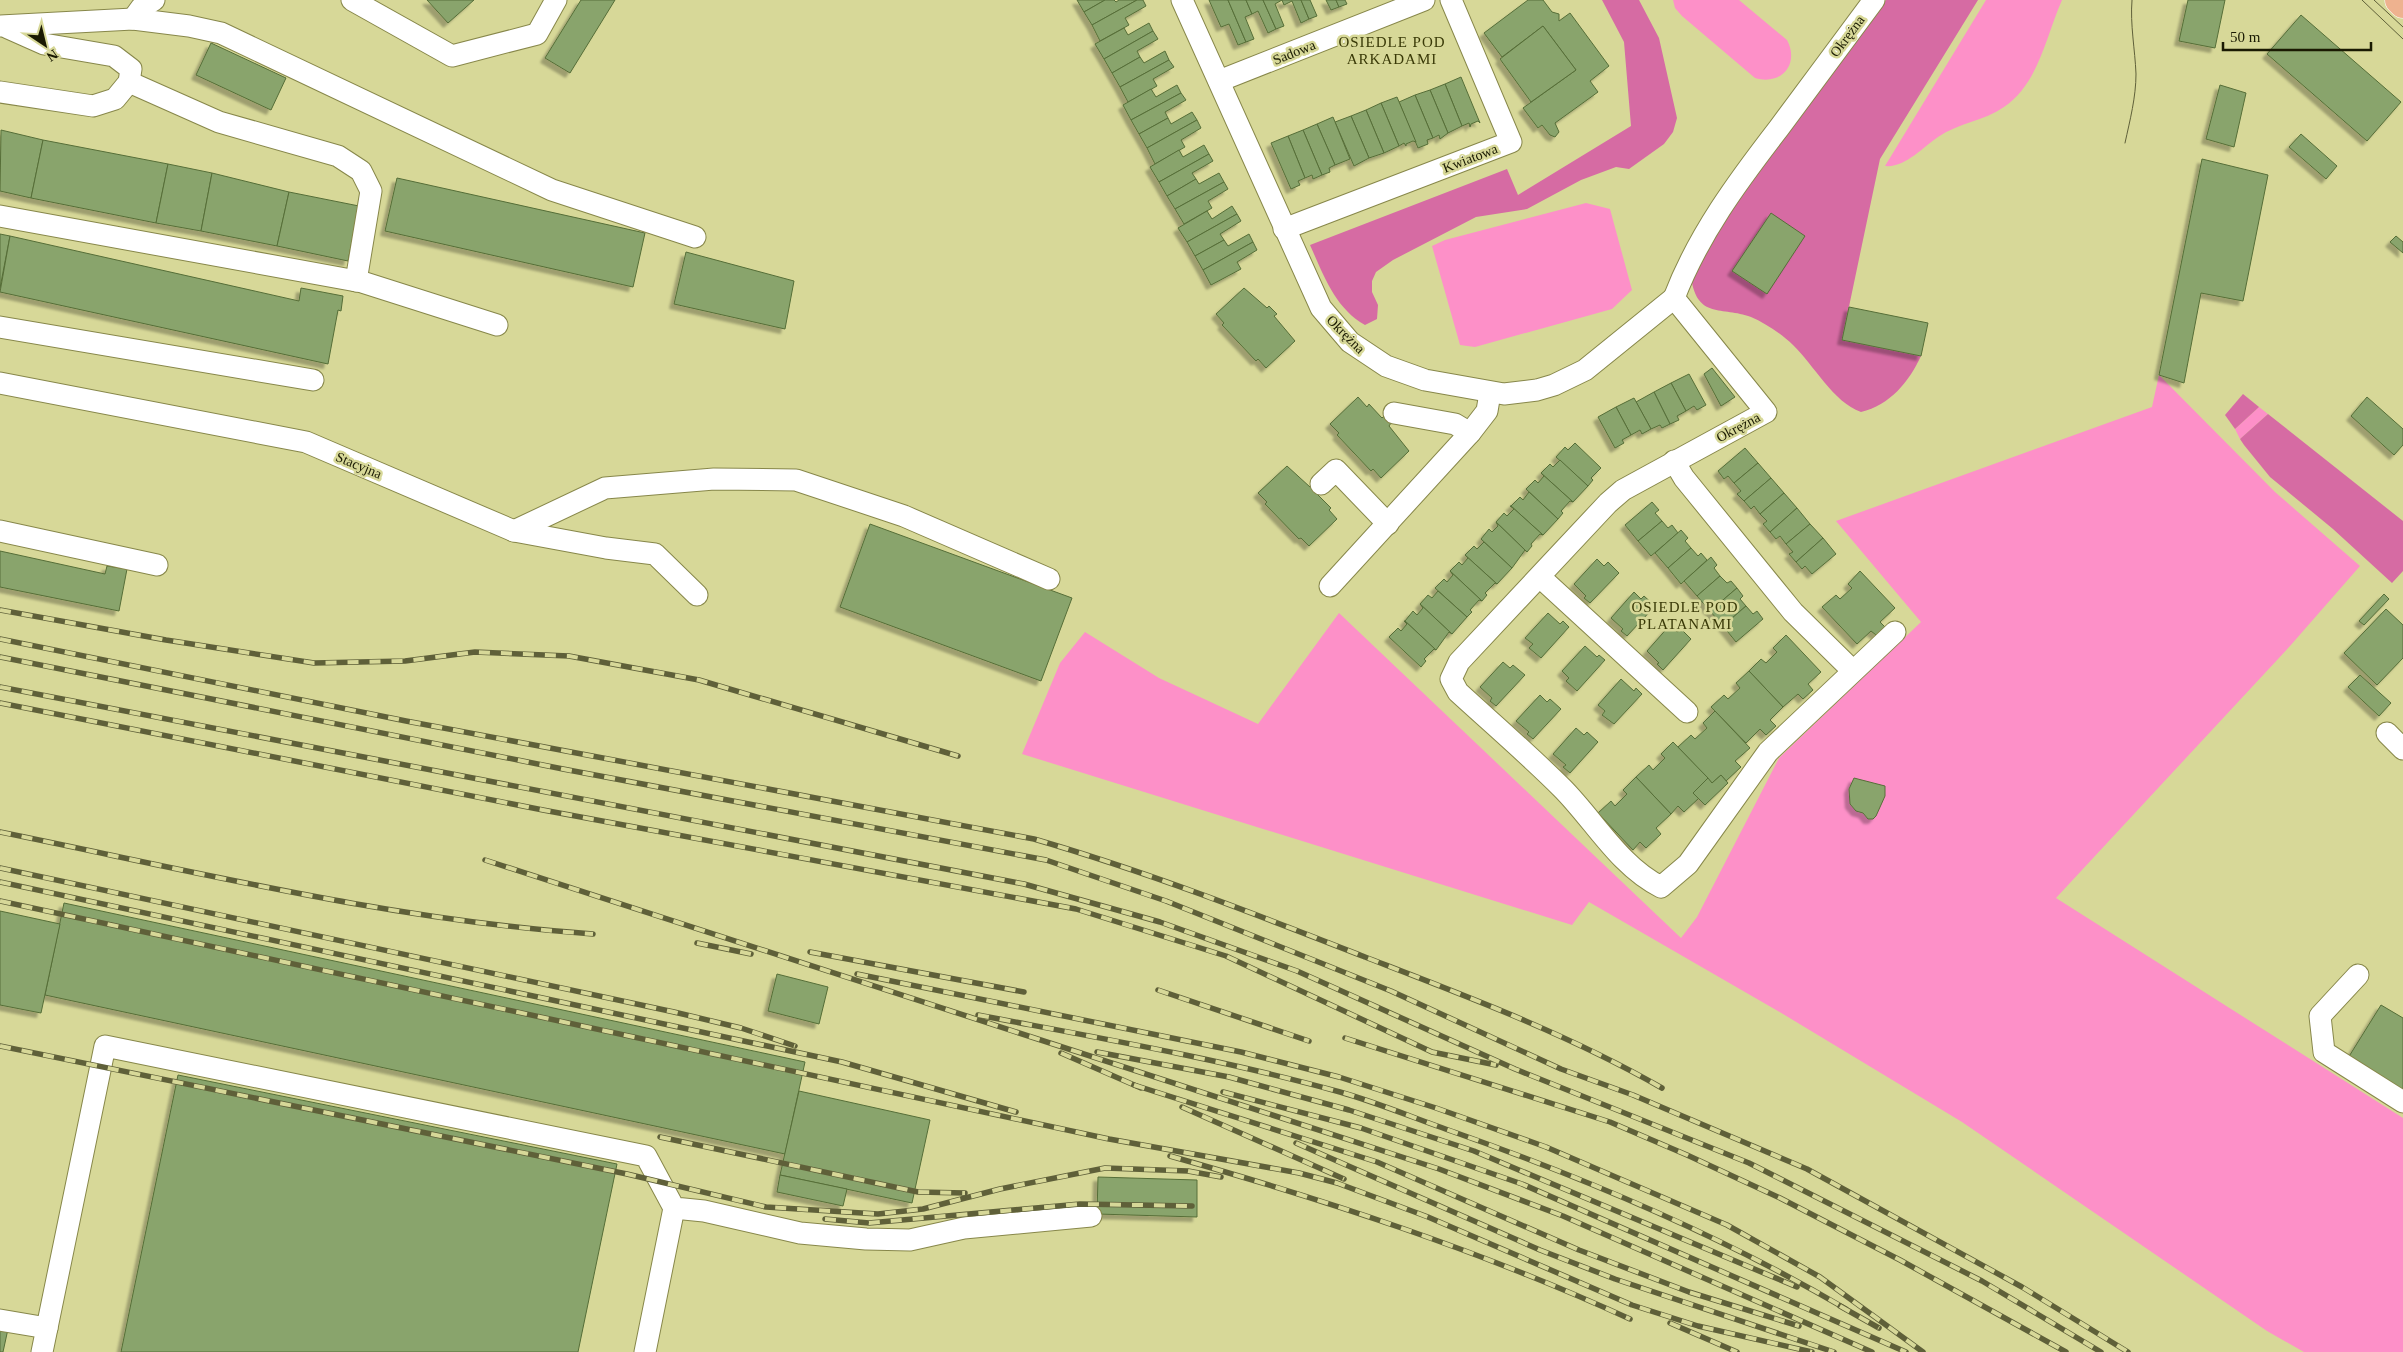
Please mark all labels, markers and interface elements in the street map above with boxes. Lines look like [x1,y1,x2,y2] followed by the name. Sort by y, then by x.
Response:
[1827,12,1868,60] street label: Okrężna
[20,20,70,70] north arrow
[2223,20,2370,52] scale bar
[2230,29,2261,45] text: 50 m
[1338,34,1446,67] district label: OSIEDLE POD ARKADAMI
[1271,37,1318,68] street label: Sadowa
[44,46,61,64] text: N
[1441,141,1500,176] street label: Kwiatowa
[1324,312,1368,357] street label: Okrężna
[1714,409,1763,445] street label: Okrężna
[334,449,385,482] street label: Stacyjna
[1631,599,1739,632] district label: OSIEDLE POD PLATANAMI

